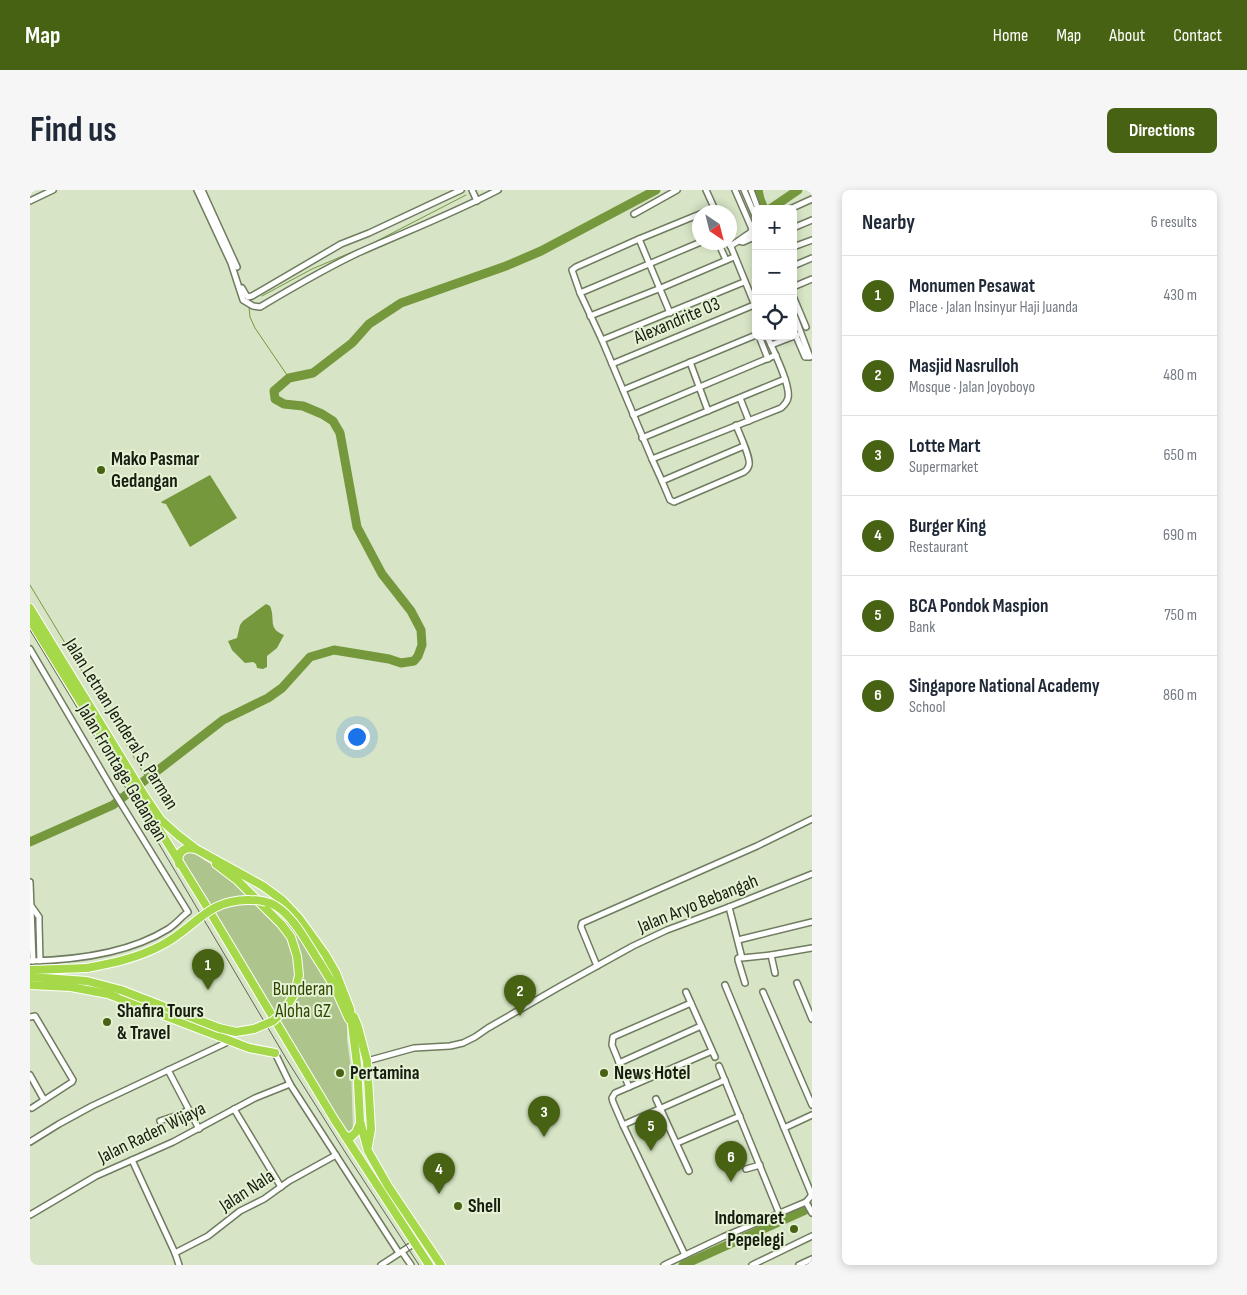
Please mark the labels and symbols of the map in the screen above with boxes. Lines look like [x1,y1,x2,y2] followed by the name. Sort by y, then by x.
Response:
[692,205,737,250] north arrow
[630,293,724,350] street label: Alexandrite 03
[111,448,200,493] place label: Mako Pasmar Gedangan
[95,464,107,476] marker: Mako Pasmar Gedangan
[58,633,183,814] street label: Jalan Letnan Jenderal S. Parman
[71,699,172,846] street label: Jalan Frontage Gedangan
[344,724,370,750] your location
[634,869,761,939] street label: Jalan Aryo Bebangah
[192,949,224,990] pin: 1
[504,975,536,1016] pin: 2
[273,978,333,1023] park label: Bunderan Aloha GZ
[117,1000,204,1045] place label: Shafira Tours & Travel
[101,1016,113,1028] marker: Shafira Tours & Travel
[350,1062,420,1085] place label: Pertamina
[614,1062,690,1085] place label: News Hotel
[334,1067,346,1079] marker: Pertamina
[598,1067,610,1079] marker: News Hotel
[528,1096,560,1137] pin: 3
[94,1097,209,1169] street label: Jalan Raden Wijaya
[635,1110,667,1151] pin: 5
[715,1141,747,1182] pin: 6
[423,1153,455,1194] pin: 4
[214,1165,279,1218] street label: Jalan Nala
[468,1195,501,1218] place label: Shell
[452,1200,464,1212] marker: Shell
[714,1207,784,1252] place label: Indomaret Pepelegi
[788,1223,800,1235] marker: Indomaret Pepelegi

